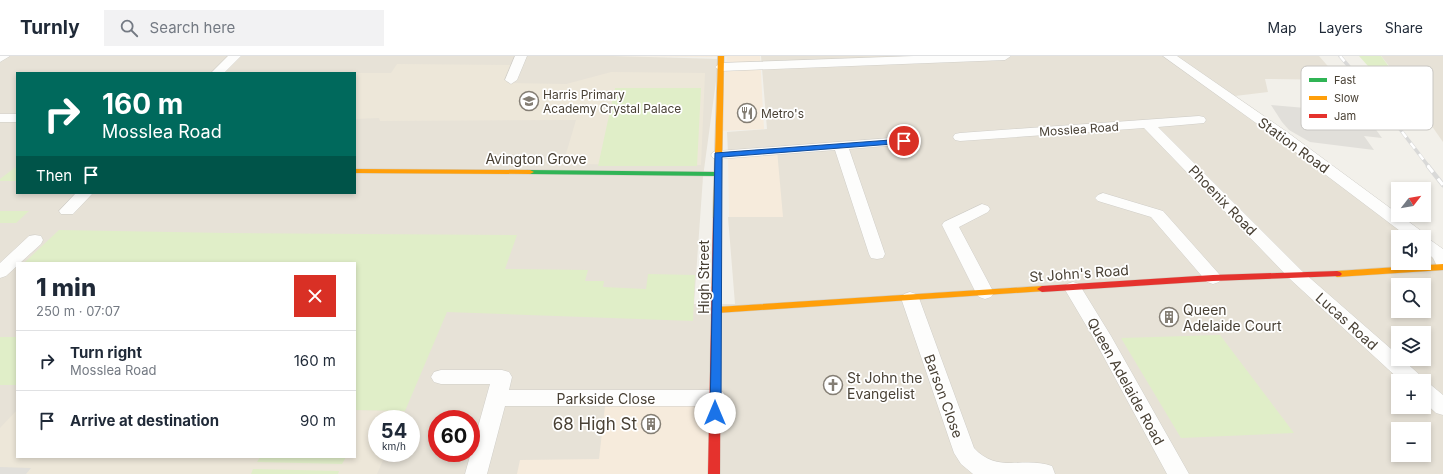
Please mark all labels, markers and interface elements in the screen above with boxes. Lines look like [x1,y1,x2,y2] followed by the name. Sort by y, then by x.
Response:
[104,10,384,46] search box
[20,16,80,39] text: Turnly
[118,17,140,39] icon: search
[150,18,235,37] text: Search here
[1268,19,1297,36] text: Map
[1319,19,1363,36] text: Layers
[1385,19,1423,36] text: Share
[1301,66,1433,130] legend
[1334,73,1356,87] text: Fast
[102,87,183,121] text: 160 m
[543,87,681,116] place label: Harris Primary Academy Crystal Palace
[36,88,88,140] icon: right
[518,90,540,112] school or university icon: Harris Primary Academy Crystal Palace
[1334,91,1359,105] text: Slow
[736,102,758,124] restaurant icon: Metro's
[761,106,804,121] place label: Metro's
[1334,109,1356,123] text: Jam
[1255,113,1333,177] street label: Station Road
[1039,119,1119,139] street label: Mosslea Road
[102,121,222,142] text: Mosslea Road
[887,124,921,158] pin
[893,130,915,152] icon: arrive
[485,150,587,167] street label: Avington Grove
[1185,161,1261,239] street label: Phoenix Road
[80,164,102,186] icon: arrive
[36,166,72,185] text: Then
[1391,182,1431,222] north arrow
[1391,182,1431,462] map controls
[1391,230,1431,270] button: sound
[695,240,712,314] street label: High Street
[1029,261,1129,285] street label: St John's Road
[36,273,96,302] text: 1 min
[294,275,336,317] button: close
[1391,278,1431,318] button: search
[1313,289,1381,353] street label: Lucas Road
[1183,301,1282,334] place label: Queen Adelaide Court
[36,303,120,319] text: 250 m · 07:07
[1158,306,1180,328] building icon: Queen Adelaide Court
[1084,314,1168,448] street label: Queen Adelaide Road
[1391,326,1431,366] button: layers
[70,343,142,362] text: Turn right
[36,350,58,372] icon: right
[294,351,336,370] text: 160 m
[921,352,967,440] street label: Barson Close
[70,362,156,378] text: Mosslea Road
[847,369,922,402] place label: St John the Evangelist
[822,374,844,396] church icon: St John the Evangelist
[1391,374,1431,414] button: +
[557,390,656,407] street label: Parkside Close
[694,392,736,434] position arrow
[36,410,58,432] icon: arrive
[428,410,480,462] speed limit sign: 60
[70,411,219,430] text: Arrive at destination
[300,411,336,430] text: 90 m
[640,413,662,435] building icon: 68 High St
[553,414,637,434] place label: 68 High St
[381,419,407,443] text: 54
[1391,422,1431,462] button: −
[382,440,406,452] text: km/h

